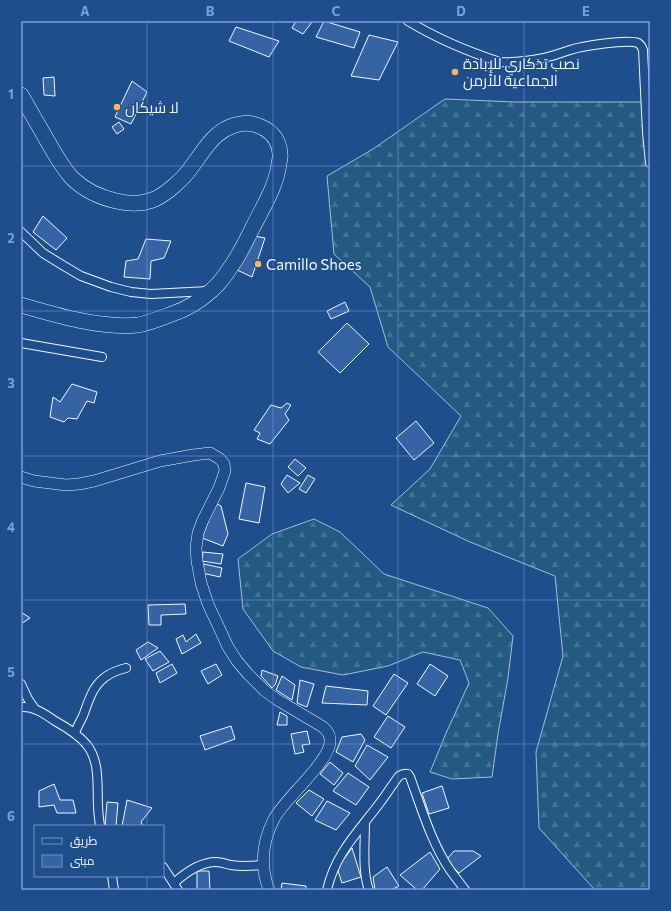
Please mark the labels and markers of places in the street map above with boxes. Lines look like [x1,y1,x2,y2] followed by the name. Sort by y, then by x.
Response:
[463,54,580,91] place label: نصب تذكاري للإبادة الجماعية للأرمن
[450,67,460,77] marker: نصب تذكاري للإبادة الجماعية للأرمن
[125,98,179,118] place label: لا شيكان
[112,102,122,112] marker: لا شيكان
[266,255,362,273] place label: Camillo Shoes
[253,259,263,269] marker: Camillo Shoes

